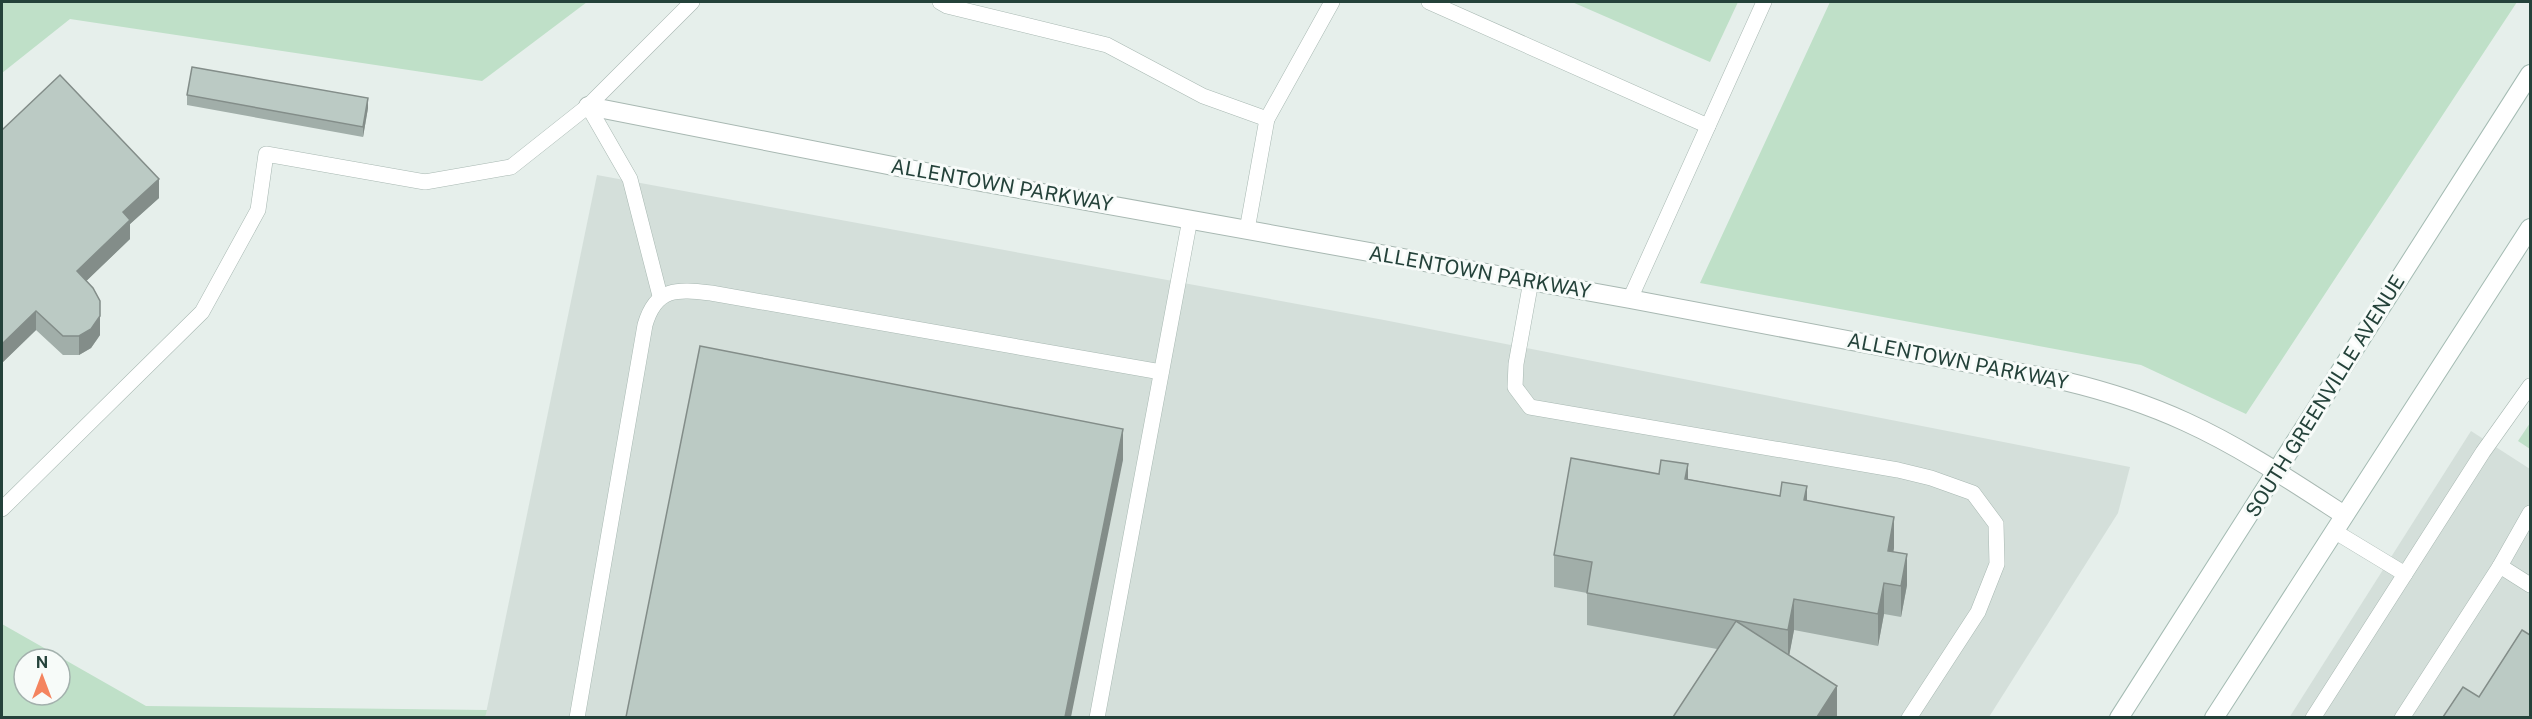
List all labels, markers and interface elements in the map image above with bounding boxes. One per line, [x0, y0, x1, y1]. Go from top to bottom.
street label: ALLENTOWN PARKWAY [889, 154, 1115, 216]
street label: ALLENTOWN PARKWAY [1367, 241, 1593, 303]
street label: SOUTH GREENVILLE AVENUE [2240, 271, 2410, 521]
street label: ALLENTOWN PARKWAY [1845, 328, 2071, 394]
north arrow [12, 647, 72, 707]
text: N [36, 653, 48, 672]

